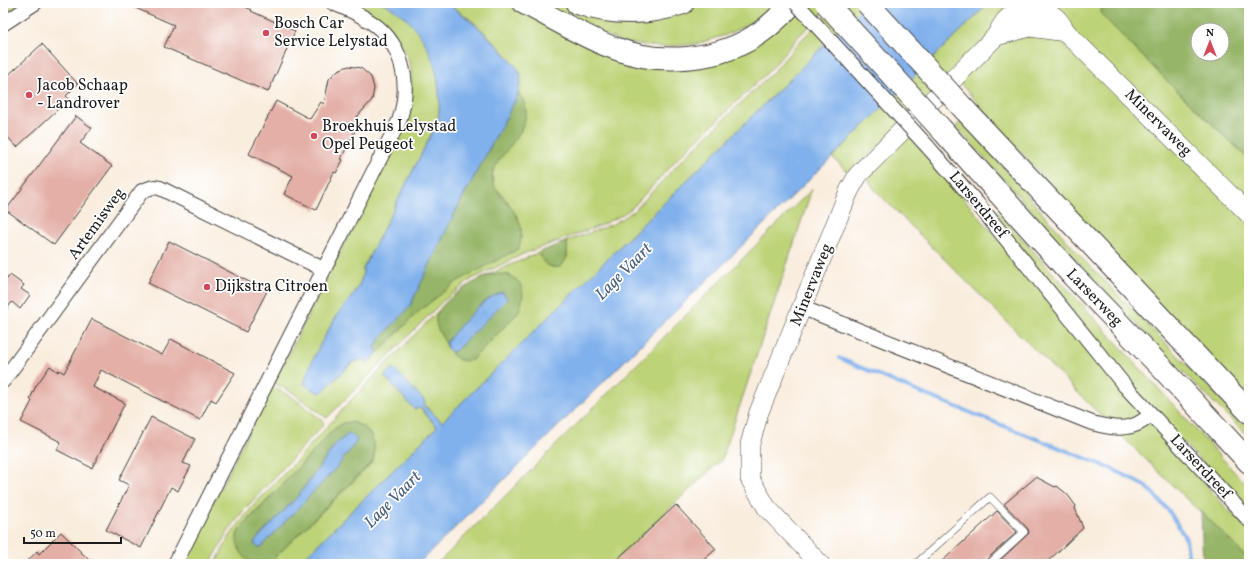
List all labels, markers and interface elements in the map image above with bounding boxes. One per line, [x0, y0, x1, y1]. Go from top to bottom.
place label: Bosch Car Service Lelystad [274, 13, 388, 53]
north arrow [1190, 22, 1230, 62]
text: N [1206, 26, 1214, 41]
marker: Bosch Car Service Lelystad [261, 28, 271, 38]
place label: Jacob Schaap - Landrover [37, 75, 128, 115]
street label: Minervaweg [1119, 84, 1197, 162]
marker: Jacob Schaap - Landrover [24, 90, 34, 100]
place label: Broekhuis Lelystad Opel Peugeot [322, 116, 456, 156]
marker: Broekhuis Lelystad Opel Peugeot [309, 131, 319, 141]
street label: Larserdreef [943, 167, 1013, 244]
street label: Artemisweg [63, 183, 131, 265]
water label: Lage Vaart [590, 238, 658, 306]
street label: Minervaweg [785, 240, 839, 330]
street label: Larserweg [1061, 264, 1127, 332]
place label: Dijkstra Citroen [215, 276, 328, 298]
marker: Dijkstra Citroen [202, 282, 212, 292]
street label: Larserdreef [1164, 430, 1237, 505]
water label: Lage Vaart [359, 466, 427, 534]
scale bar [24, 519, 121, 545]
text: 50 m [30, 526, 56, 542]

